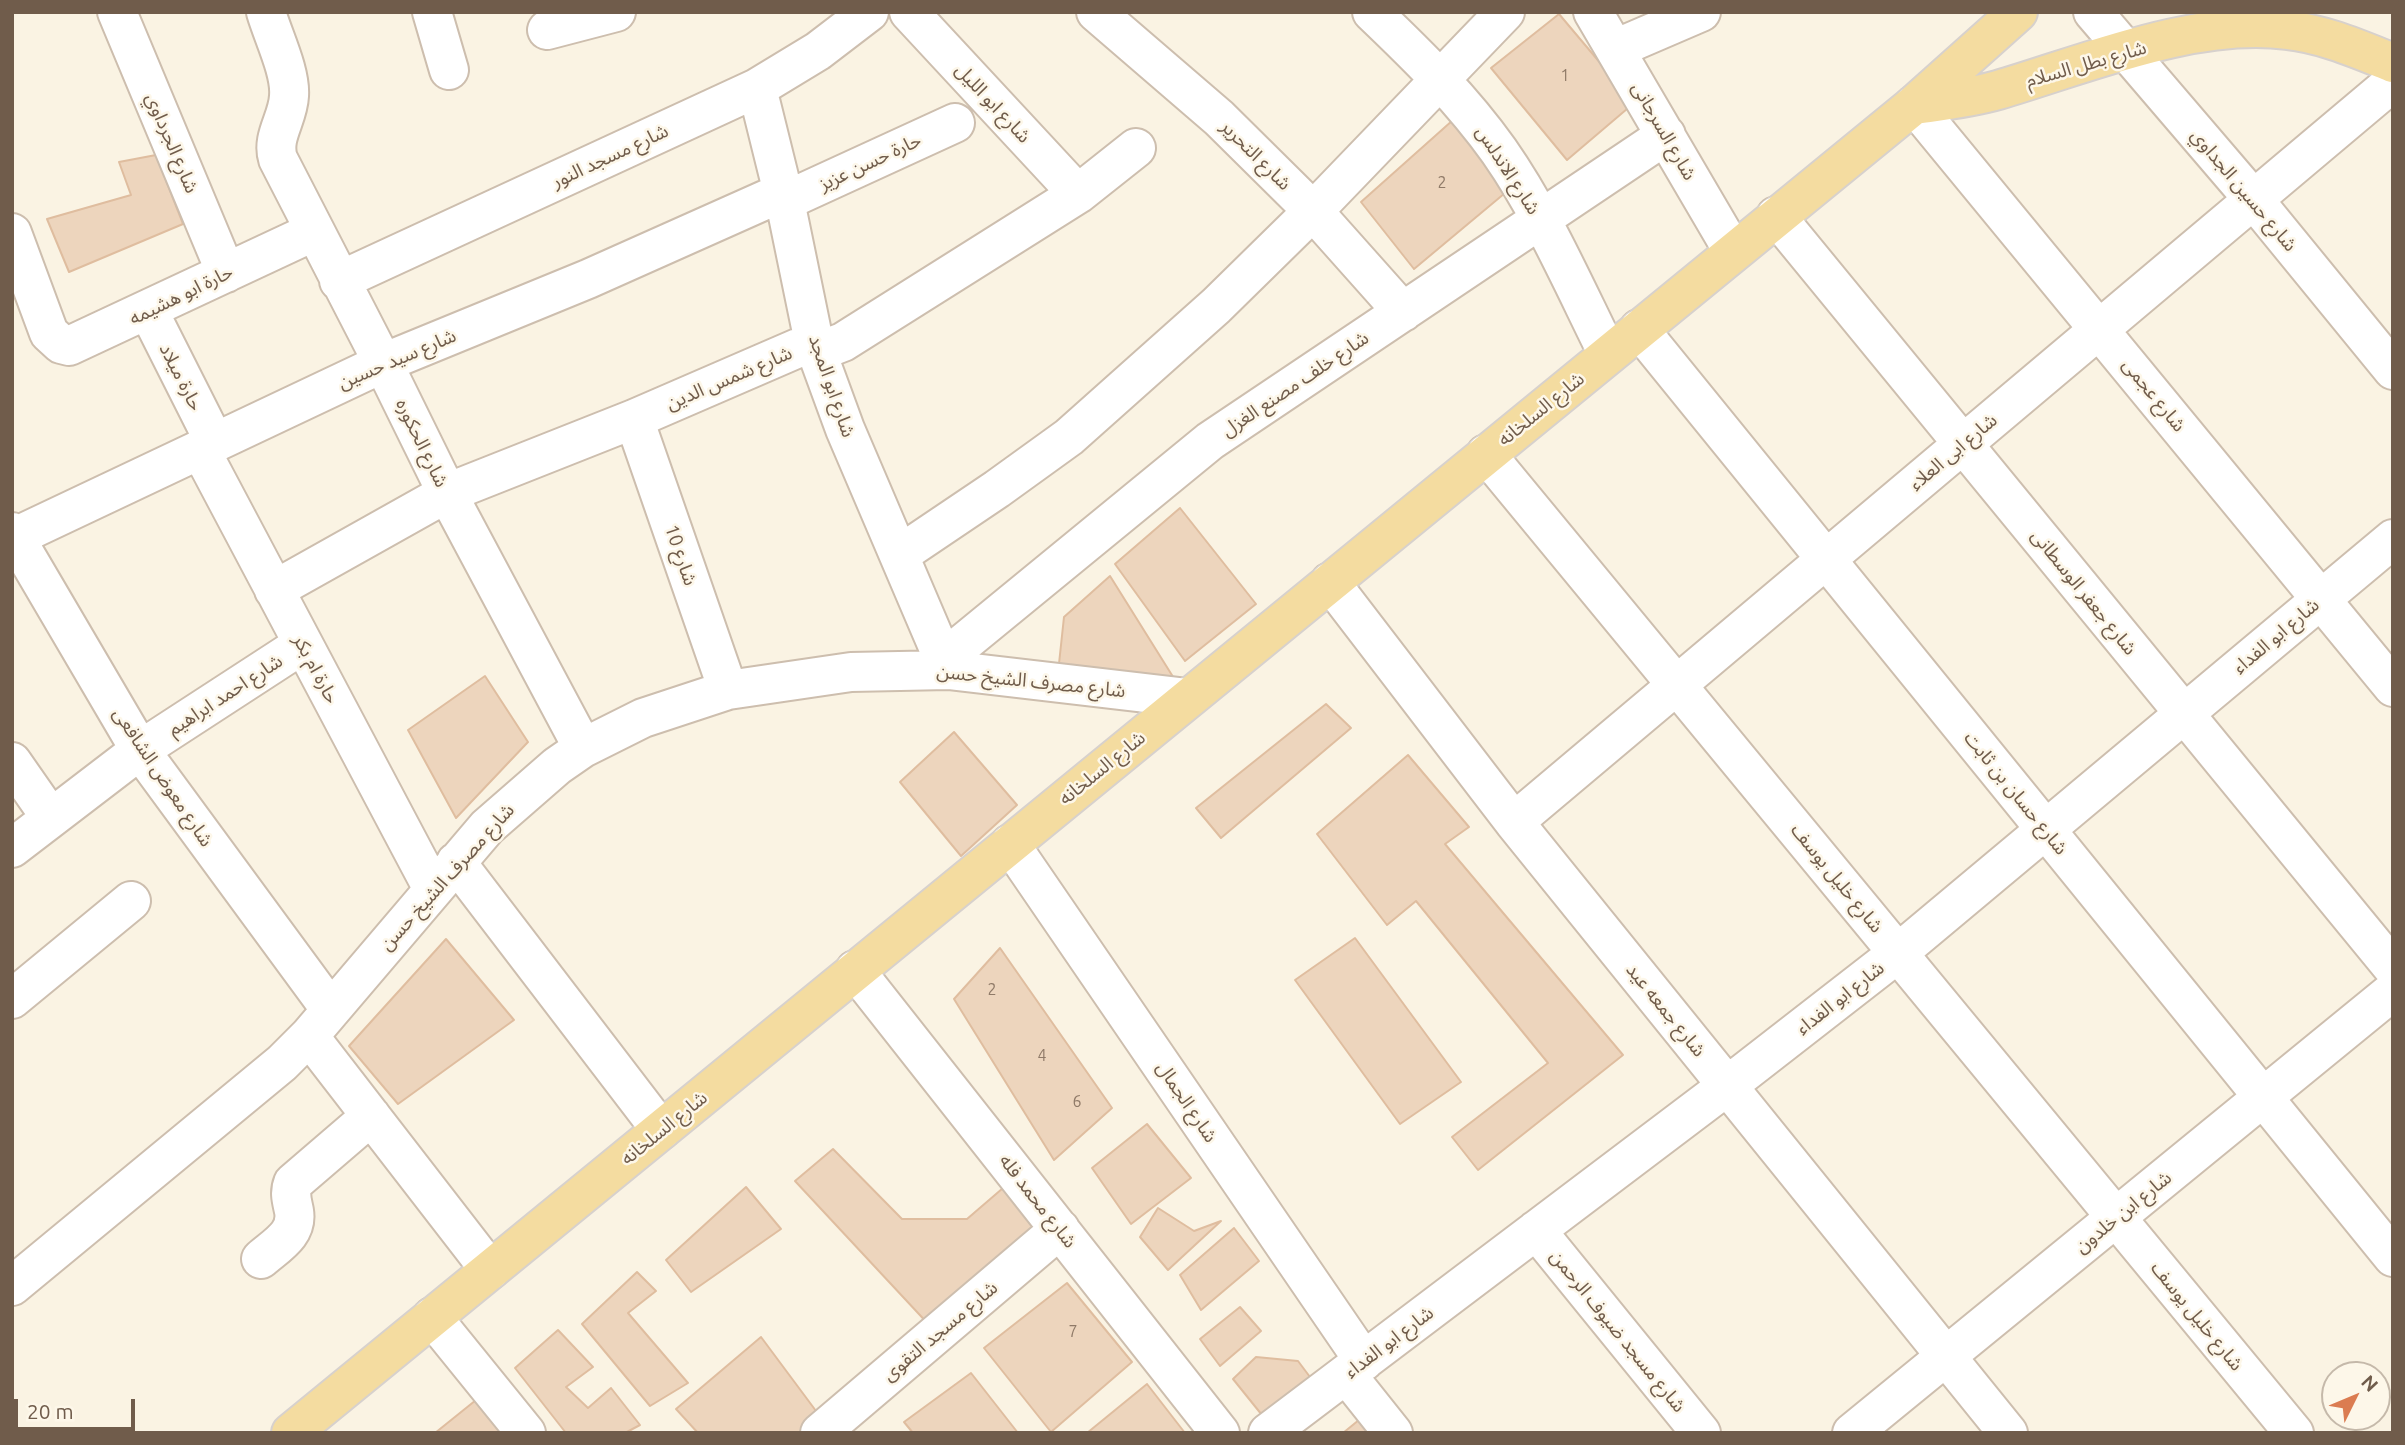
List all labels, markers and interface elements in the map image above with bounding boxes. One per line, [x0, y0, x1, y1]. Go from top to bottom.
street label: شارع بطل السلام [2023, 36, 2149, 92]
street label: شارع ابو الليل [950, 58, 1036, 148]
house number: 1 [1560, 66, 1570, 86]
street label: شارع السرجانى [1627, 78, 1701, 184]
street label: شارع الجرداوي [141, 90, 203, 196]
street label: شارع التحرير [1216, 115, 1296, 195]
street label: شارع مسجد النور [548, 119, 672, 193]
street label: شارع الاندلس [1471, 121, 1545, 219]
street label: شارع حسين الجداوي [2186, 124, 2302, 256]
street label: حارة حسن عزيز [815, 128, 925, 196]
house number: 2 [1437, 173, 1447, 193]
street label: حارة ابو هشيمه [126, 260, 236, 330]
street label: شارع سيد حسين [334, 324, 460, 394]
street label: شارع خلف مصنع الغزل [1217, 326, 1373, 442]
street label: شارع ابو المجد [804, 332, 860, 440]
street label: حارة ميلاد [154, 340, 208, 414]
street label: شارع شمس الدين [662, 341, 796, 415]
street label: شارع عجمى [2117, 354, 2191, 436]
street label: شارع السلخانه [1493, 367, 1589, 451]
street label: شارع الحكوره [391, 395, 453, 491]
street label: شارع ابى العلاء [1904, 409, 2002, 495]
street label: شارع 10 [660, 522, 702, 588]
street label: شارع جعفر الوسطانى [2026, 525, 2142, 659]
street label: شارع ابو الفداء [2228, 593, 2324, 679]
street label: حارة ام بكر [288, 630, 344, 708]
street label: شارع احمد ابراهيم [163, 649, 287, 741]
street label: شارع مصرف الشيخ حسن [935, 660, 1127, 702]
street label: شارع معوض الشافعى [108, 703, 218, 851]
street label: شارع السلخانه [1054, 726, 1150, 810]
street label: شارع حسان بن ثابت [1959, 727, 2073, 859]
street label: شارع مصرف الشيخ حسن [375, 799, 519, 955]
street label: شارع خليل يوسف [1786, 819, 1888, 937]
street label: شارع ابو الفداء [1791, 956, 1889, 1040]
street label: شارع جمعه عيد [1621, 959, 1711, 1061]
house number: 2 [987, 980, 997, 1000]
house number: 4 [1037, 1046, 1047, 1066]
street label: شارع الجمال [1152, 1057, 1222, 1147]
street label: شارع السلخانه [616, 1086, 712, 1170]
house number: 6 [1072, 1092, 1082, 1112]
street label: شارع محمد فله [994, 1150, 1082, 1252]
street label: شارع ابن خلدون [2070, 1166, 2176, 1258]
street label: شارع مسجد ضيوف الرحمن [1545, 1245, 1691, 1417]
street label: شارع خليل يوسف [2146, 1257, 2248, 1375]
street label: شارع مسجد التقوى [878, 1276, 1002, 1386]
street label: شارع ابو الفداء [1340, 1301, 1438, 1383]
house number: 7 [1068, 1322, 1078, 1342]
north arrow [2321, 1361, 2391, 1431]
text: N [2357, 1370, 2383, 1396]
scale bar [18, 1386, 138, 1430]
text: 20 m [27, 1399, 74, 1423]

